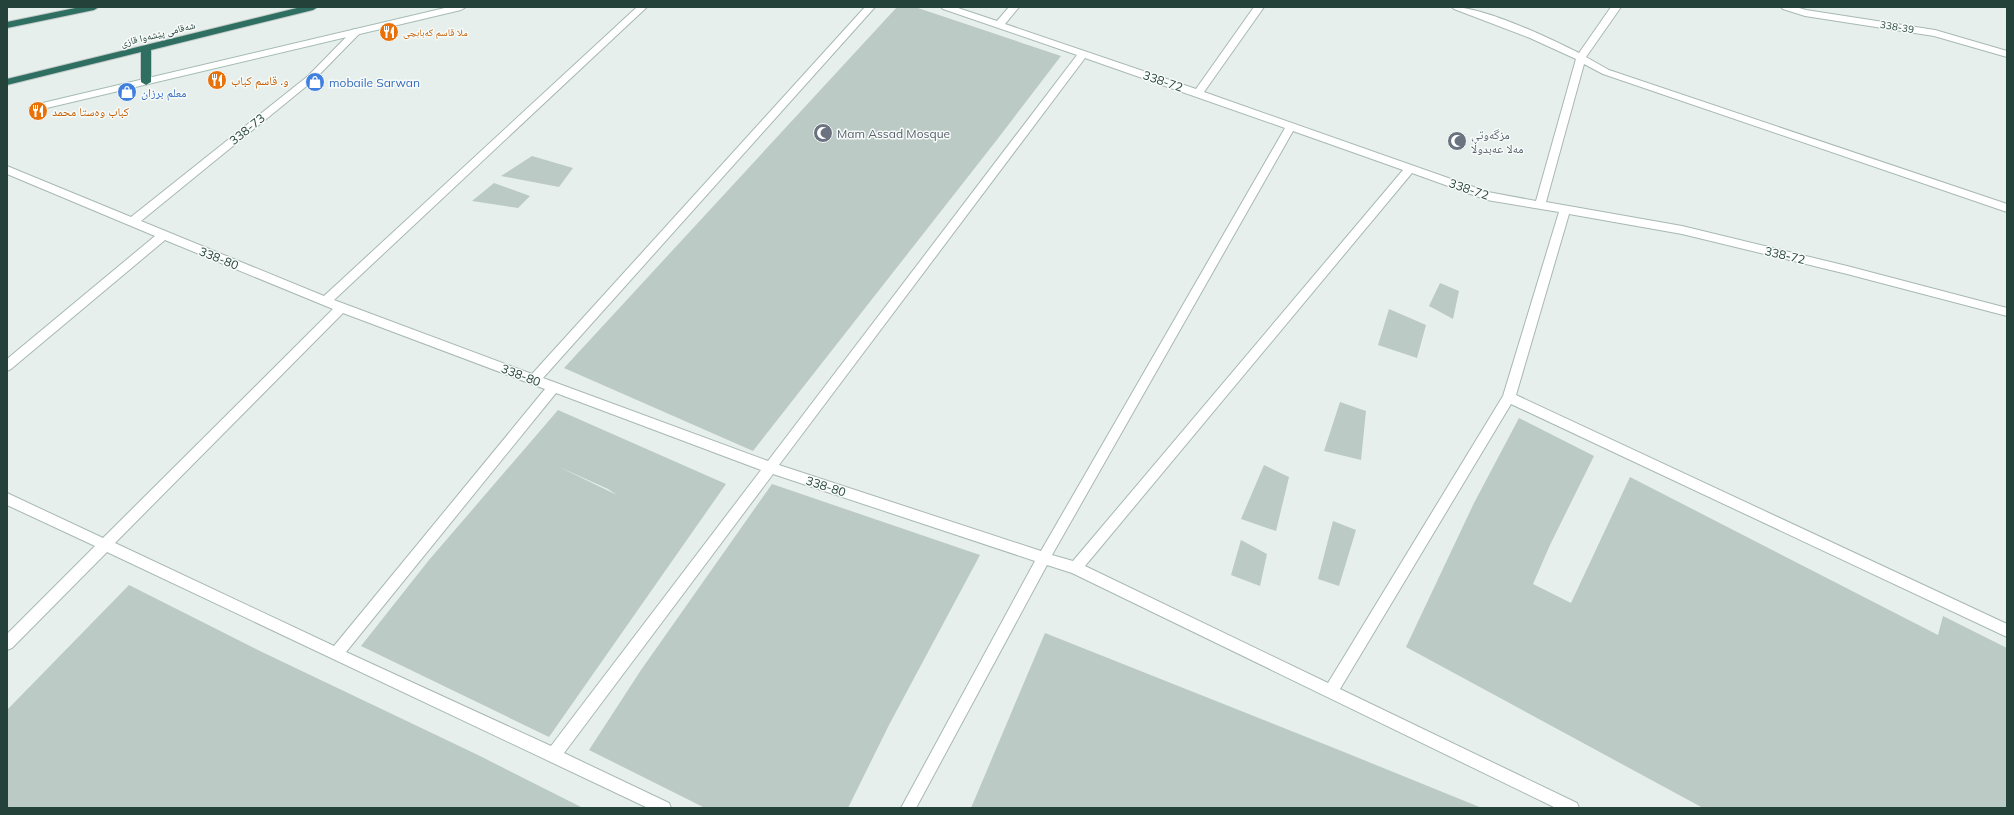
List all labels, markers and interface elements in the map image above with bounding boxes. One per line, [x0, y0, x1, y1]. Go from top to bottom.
street label: شەقامی پێشەوا قازی [119, 18, 197, 50]
street label: 338-39 [1879, 18, 1915, 36]
restaurant icon: ملا قاسم کەبابچی [378, 21, 400, 43]
place label: ملا قاسم کەبابچی [403, 26, 468, 40]
street label: 338-72 [1141, 67, 1185, 95]
restaurant icon: و. قاسم كباب [206, 69, 228, 91]
shop icon: mobaile Sarwan [304, 71, 326, 93]
place label: و. قاسم كباب [231, 73, 289, 89]
place label: mobaile Sarwan [329, 75, 420, 90]
shop icon: معلم برزان [116, 81, 138, 103]
place label: معلم برزان [141, 85, 187, 101]
restaurant icon: کباب وەستا محمد [27, 100, 49, 122]
place label: کباب وەستا محمد [52, 104, 129, 119]
street label: 338-73 [226, 110, 268, 148]
mosque icon: Mam Assad Mosque [812, 122, 834, 144]
place label: Mam Assad Mosque [837, 126, 950, 141]
place label: مزگەوتی مەلا عەبدوڵا [1471, 127, 1524, 156]
mosque icon: مزگەوتی مەلا عەبدوڵا [1446, 130, 1468, 152]
street label: 338-72 [1447, 175, 1491, 203]
street label: 338-80 [197, 243, 241, 273]
street label: 338-72 [1763, 243, 1807, 267]
street label: 338-80 [499, 361, 543, 389]
street label: 338-80 [804, 473, 848, 499]

